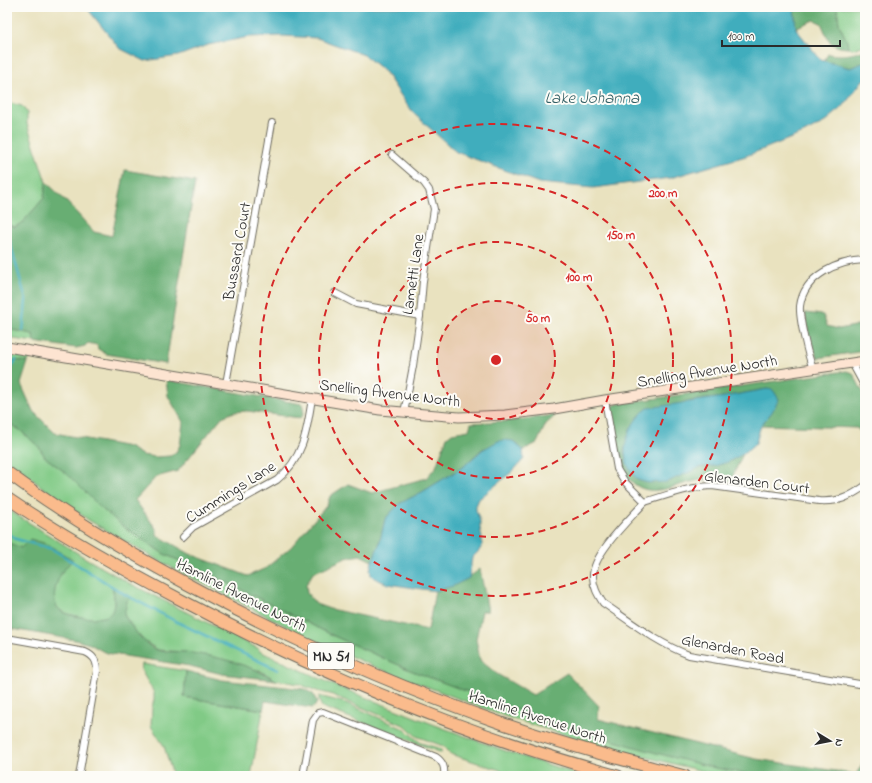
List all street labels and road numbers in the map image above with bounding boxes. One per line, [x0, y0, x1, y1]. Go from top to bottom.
street label: Bussard Court [217, 200, 259, 303]
street label: Lametti Lane [396, 231, 432, 316]
street label: Snelling Avenue North [636, 349, 779, 395]
street label: Snelling Avenue North [318, 373, 461, 415]
street label: Cummings Lane [181, 455, 282, 530]
street label: Glenarden Court [703, 465, 811, 501]
street label: Hamline Avenue North [172, 552, 311, 639]
street label: Glenarden Road [679, 628, 786, 672]
road number: MN 51 [308, 643, 354, 669]
street label: Hamline Avenue North [465, 684, 610, 752]

